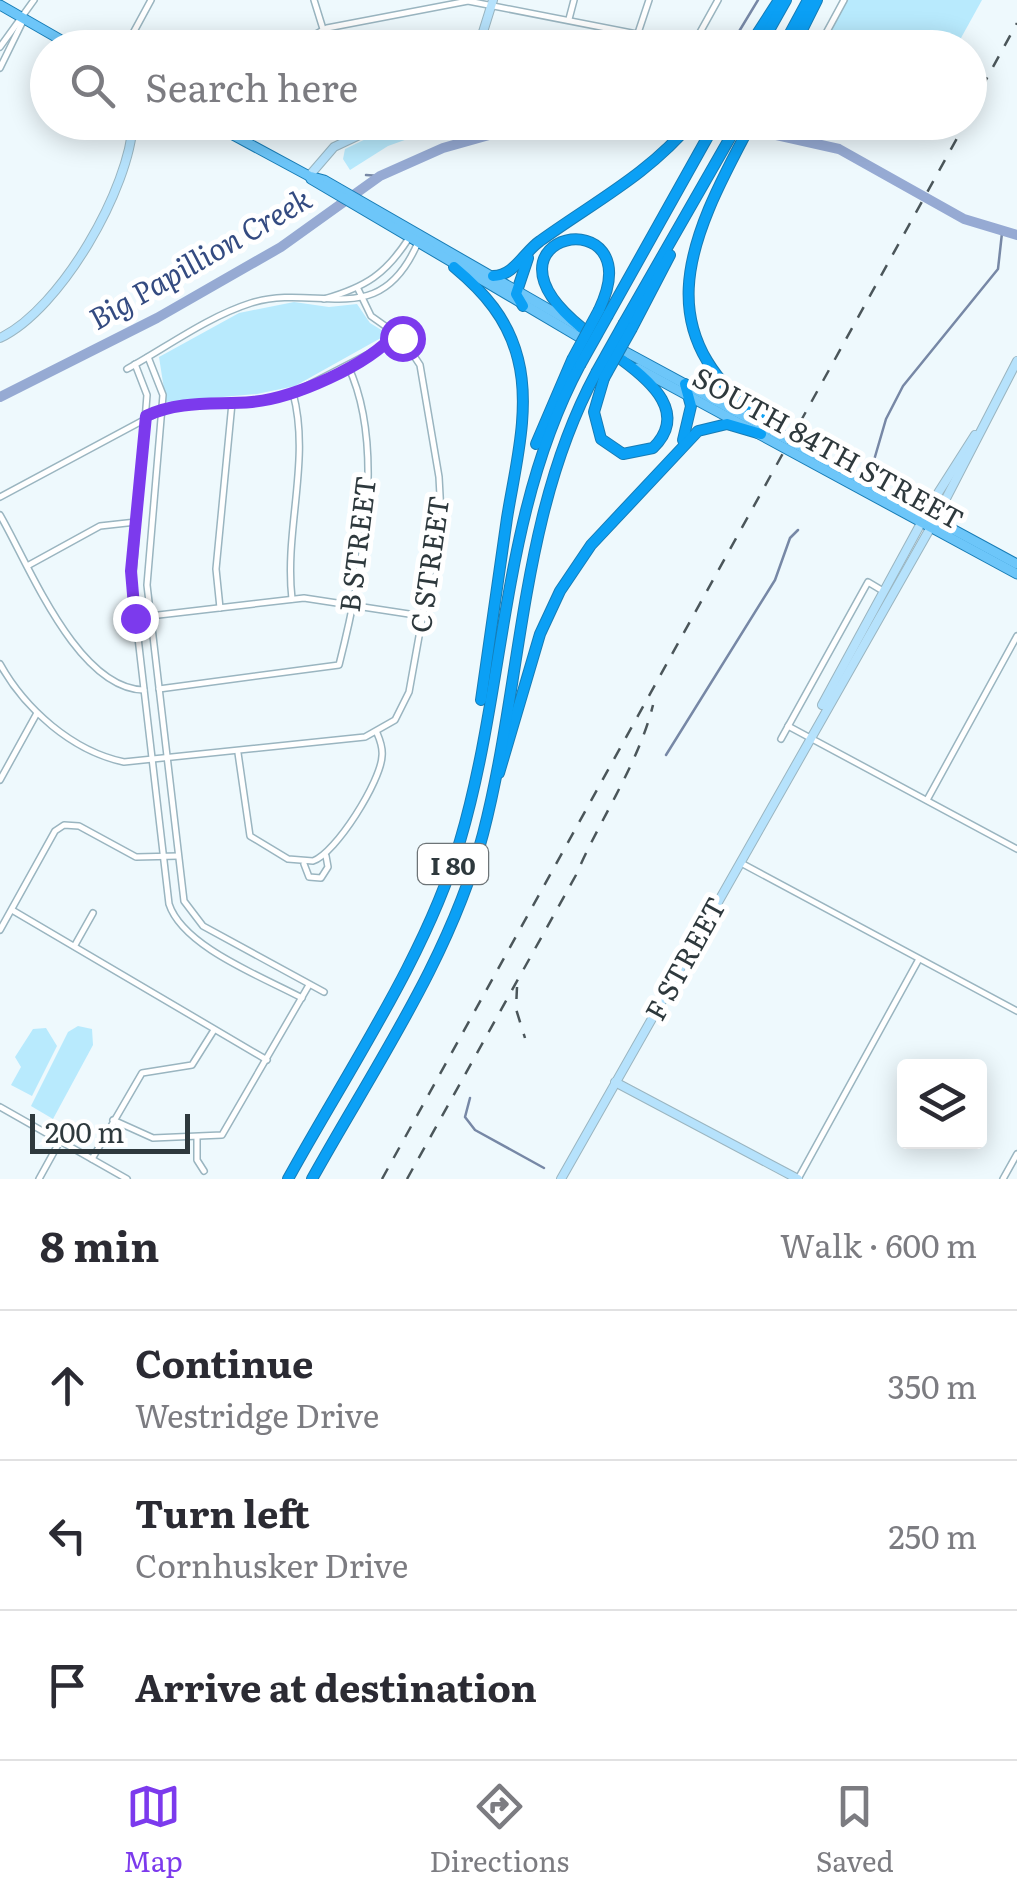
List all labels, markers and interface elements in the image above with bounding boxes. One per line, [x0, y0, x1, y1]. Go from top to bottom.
search box [30, 30, 987, 140]
text: Search here [145, 57, 358, 114]
icon: search [65, 58, 120, 113]
water label: Big Papillion Creek [79, 175, 319, 339]
route start [380, 316, 426, 362]
street label: SOUTH 84TH STREET [686, 355, 972, 539]
street label: B STREET [327, 474, 385, 614]
street label: C STREET [398, 493, 458, 635]
route end [113, 596, 159, 642]
road number: I 80 [418, 844, 488, 884]
street label: F STREET [633, 889, 735, 1027]
map controls [897, 1059, 987, 1149]
button: layers [897, 1059, 987, 1149]
scale bar [30, 1109, 190, 1154]
text: 200 m [45, 1110, 124, 1152]
text: 8 min [40, 1213, 160, 1275]
text: Walk · 600 m [780, 1220, 977, 1268]
text: Continue [135, 1333, 313, 1390]
icon: ahead [40, 1358, 95, 1413]
text: 350 m [888, 1361, 977, 1409]
text: Westridge Drive [135, 1390, 379, 1438]
text: Turn left [135, 1483, 310, 1540]
icon: left [40, 1508, 95, 1563]
text: 250 m [889, 1511, 977, 1559]
text: Cornhusker Drive [135, 1540, 408, 1588]
text: Arrive at destination [135, 1657, 537, 1714]
icon: arrive [40, 1658, 95, 1713]
tab: Map [123, 1779, 183, 1881]
tab: Directions [429, 1779, 569, 1881]
tab: Saved [816, 1779, 894, 1881]

